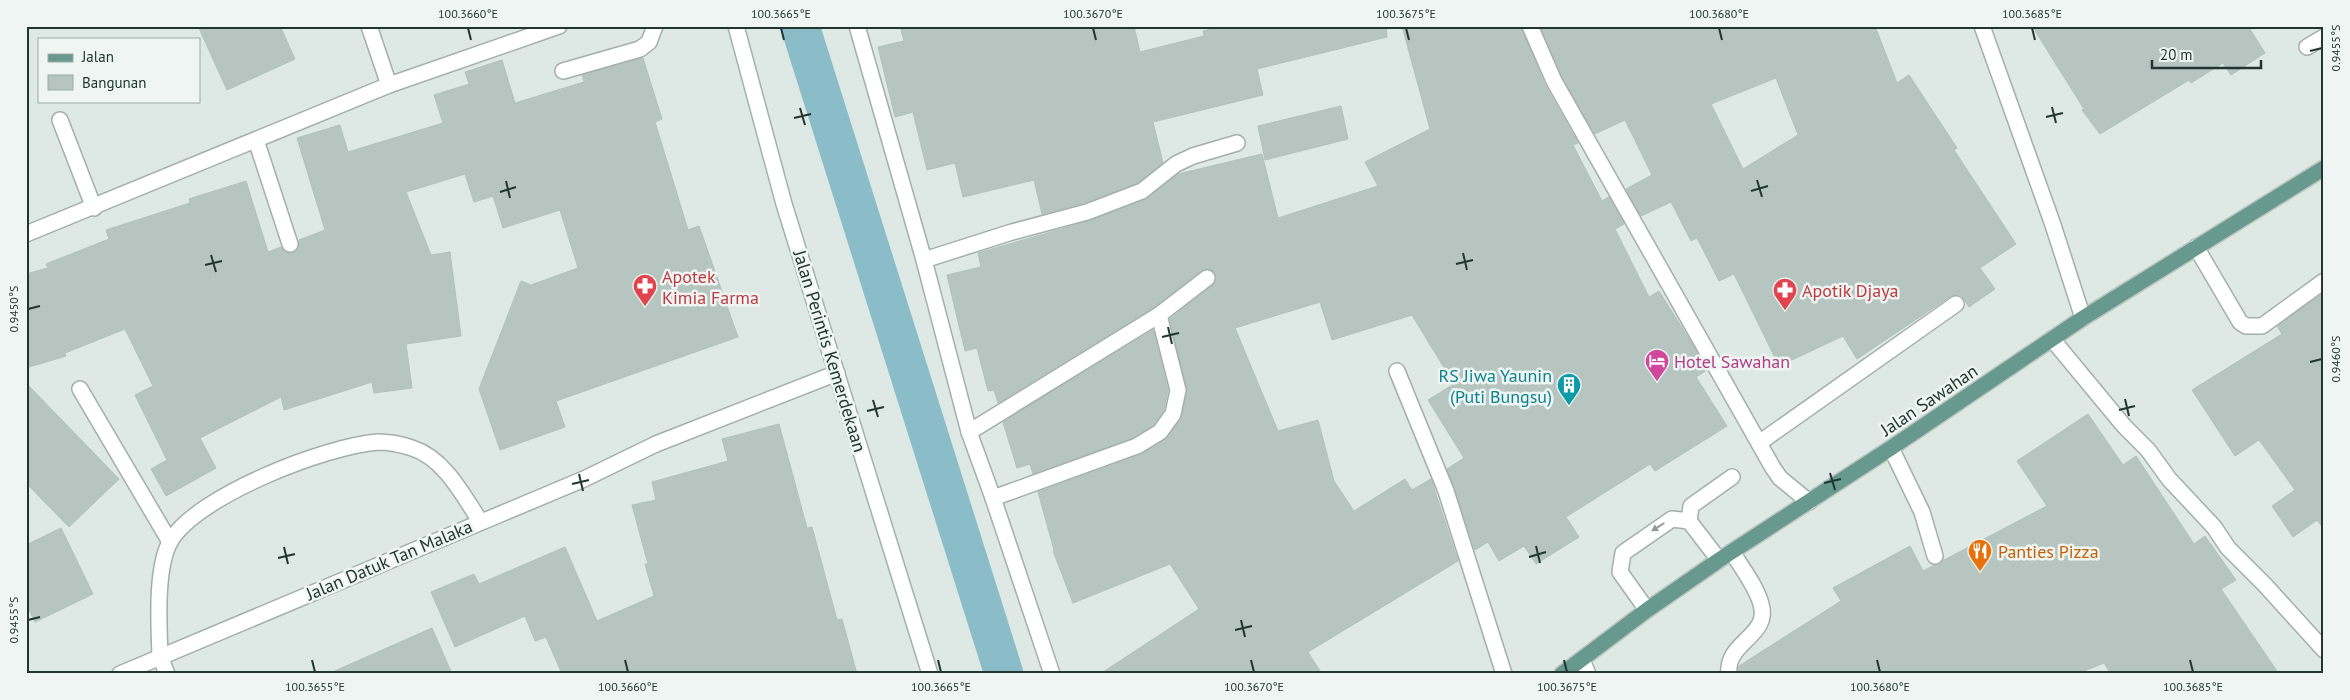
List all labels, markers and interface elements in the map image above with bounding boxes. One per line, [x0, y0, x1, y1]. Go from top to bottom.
text: 100.3660°E [438, 6, 498, 21]
text: 100.3665°E [751, 6, 811, 21]
text: 100.3670°E [1063, 6, 1123, 21]
text: 100.3675°E [1376, 6, 1436, 21]
text: 100.3680°E [1689, 6, 1749, 21]
text: 100.3685°E [2002, 6, 2062, 21]
text: 0.9455°S [2328, 25, 2343, 71]
legend [38, 38, 200, 102]
scale bar [2152, 38, 2261, 70]
text: 20 m [2160, 45, 2193, 64]
text: Jalan [81, 47, 114, 66]
text: Bangunan [82, 73, 146, 92]
street label: Jalan Perintis Kemerdekaan [788, 246, 872, 455]
place label: Apotek Kimia Farma [662, 265, 759, 309]
pharmacy icon: Apotek Kimia Farma [632, 273, 658, 307]
pharmacy icon: Apotik Djaya [1772, 277, 1798, 311]
place label: Apotik Djaya [1802, 279, 1899, 302]
text: 0.9450°S [6, 286, 21, 332]
text: 0.9460°S [2328, 336, 2343, 382]
hotel icon: Hotel Sawahan [1644, 348, 1670, 382]
place label: Hotel Sawahan [1674, 350, 1790, 373]
street label: Jalan Sawahan [1875, 359, 1982, 441]
place label: RS Jiwa Yaunin (Puti Bungsu) [1439, 364, 1552, 408]
building icon: RS Jiwa Yaunin (Puti Bungsu) [1556, 372, 1582, 406]
street label: Jalan Datuk Tan Malaka [301, 515, 476, 606]
one-way arrow [1651, 523, 1664, 532]
restaurant icon: Panties Pizza [1967, 538, 1993, 572]
place label: Panties Pizza [1998, 540, 2099, 563]
text: 0.9455°S [6, 597, 21, 643]
text: 100.3655°E [285, 679, 345, 694]
text: 100.3660°E [598, 679, 658, 694]
text: 100.3665°E [911, 679, 971, 694]
text: 100.3670°E [1224, 679, 1284, 694]
text: 100.3675°E [1537, 679, 1597, 694]
text: 100.3680°E [1850, 679, 1910, 694]
text: 100.3685°E [2163, 679, 2223, 694]

